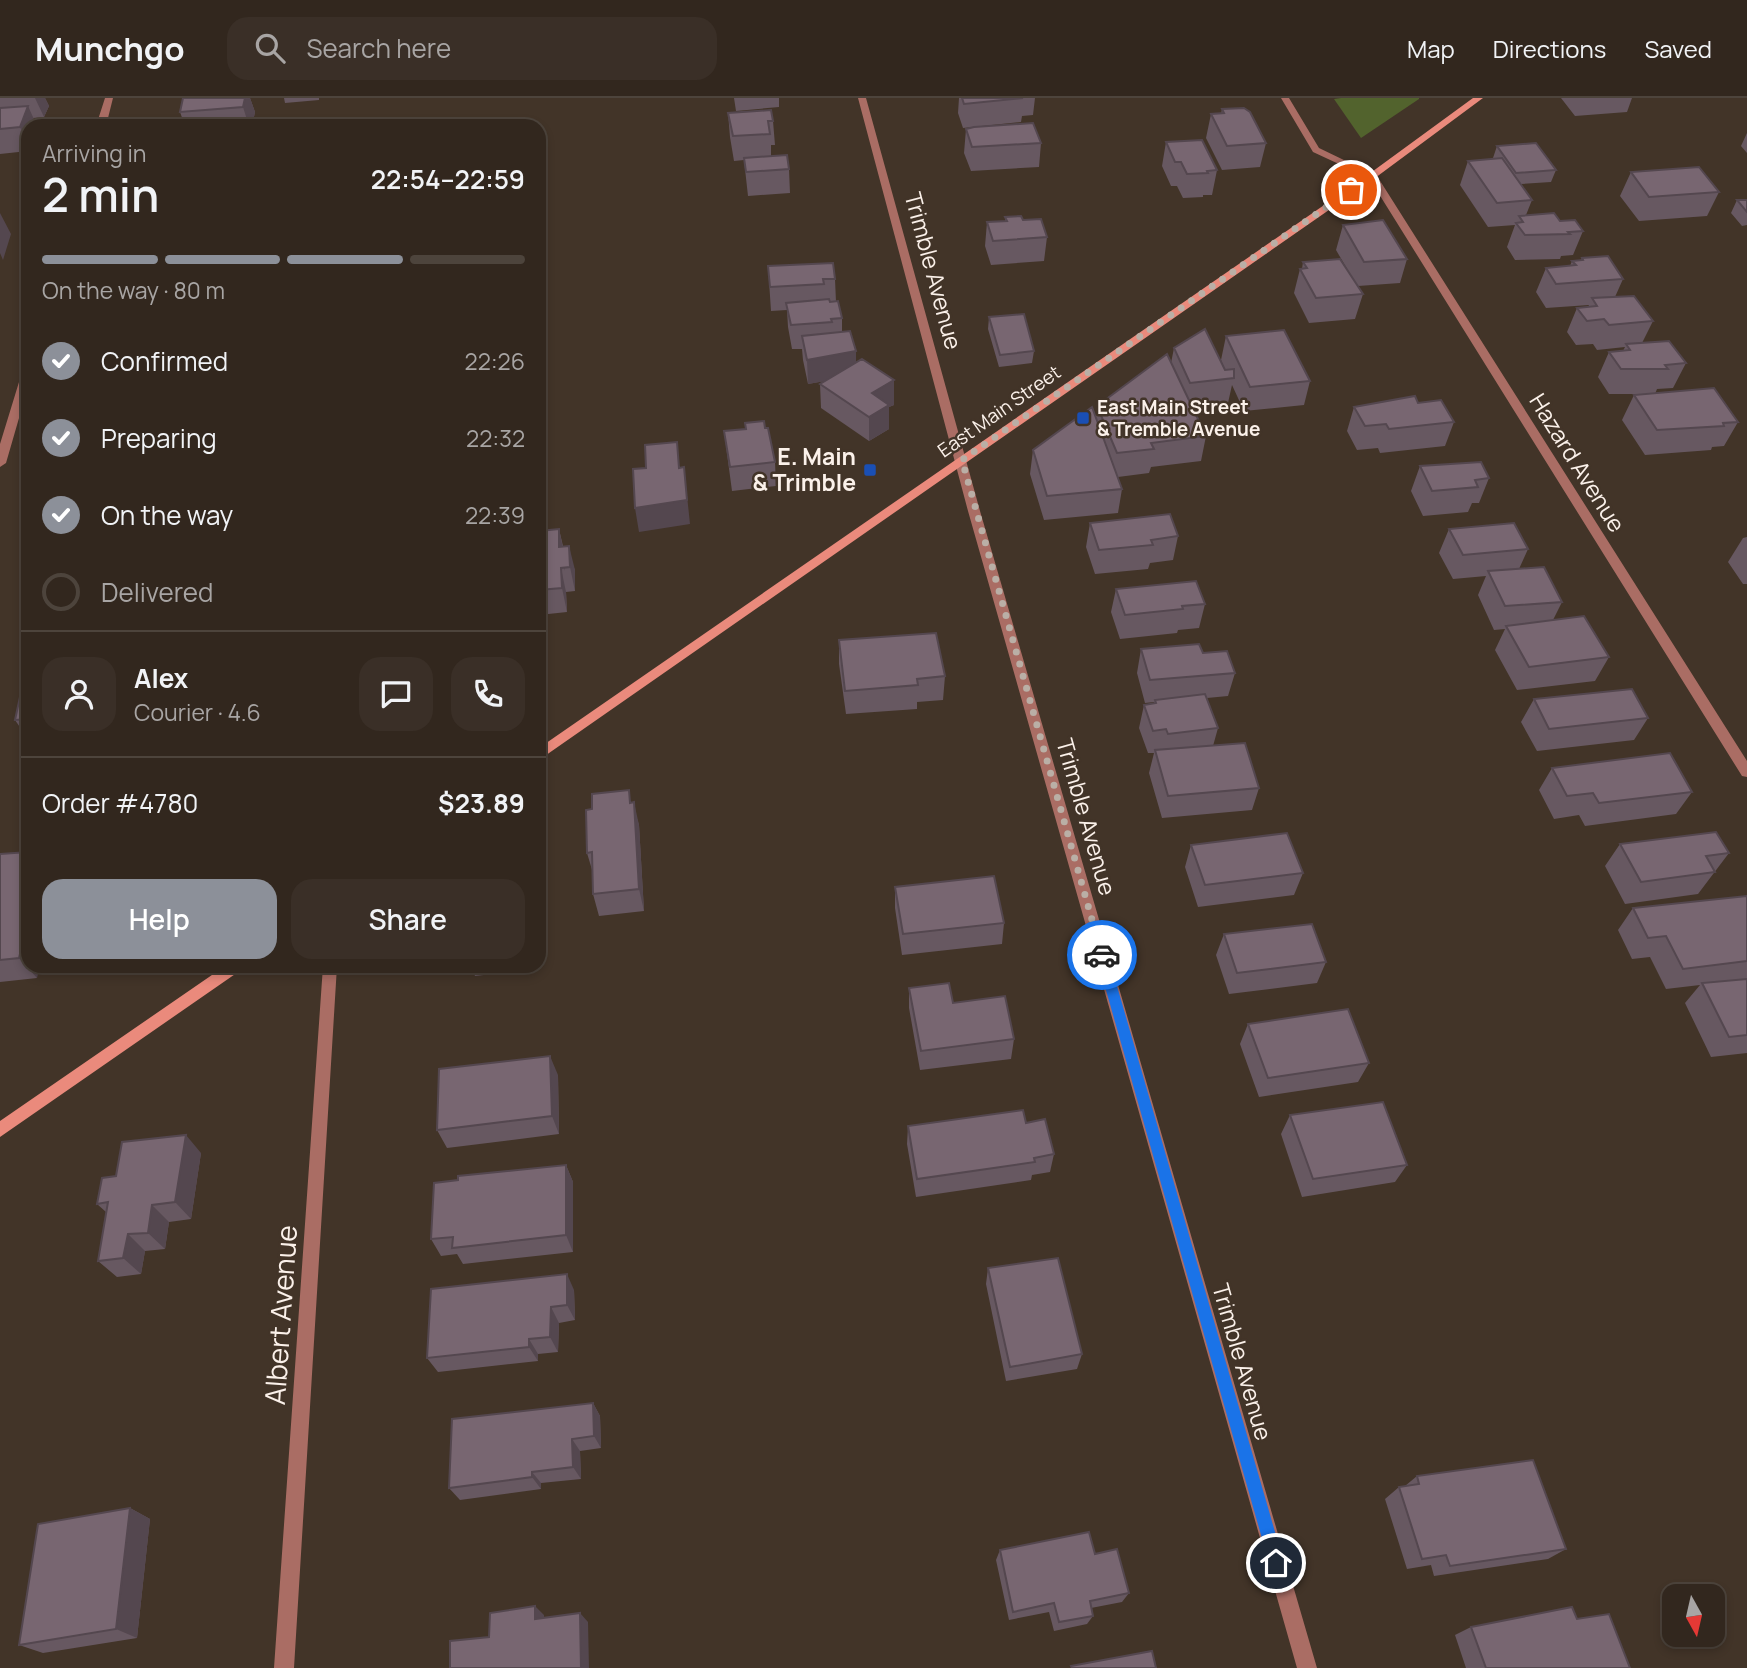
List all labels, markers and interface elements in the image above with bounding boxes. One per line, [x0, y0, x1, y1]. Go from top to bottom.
search box [227, 17, 717, 80]
text: Munchgo [35, 26, 185, 71]
icon: search [251, 29, 289, 67]
text: Search here [307, 30, 451, 66]
text: Map [1407, 32, 1455, 65]
text: Directions [1493, 32, 1606, 65]
text: Saved [1644, 32, 1712, 65]
text: Arriving in [42, 137, 147, 169]
pin [1321, 160, 1381, 220]
text: 22:54–22:59 [371, 161, 525, 197]
text: 2 min [42, 163, 159, 226]
icon: bag [1332, 171, 1370, 209]
street label: Trimble Avenue [898, 189, 970, 353]
text: On the way · 80 m [42, 274, 225, 306]
icon: check [42, 342, 80, 380]
text: Confirmed [101, 343, 228, 379]
text: 22:26 [465, 345, 525, 377]
street label: East Main Street [932, 359, 1066, 463]
street label: Hazard Avenue [1522, 387, 1633, 538]
place label: East Main Street & Tremble Avenue [1097, 394, 1260, 442]
marker: East Main Street & Tremble Avenue [1075, 410, 1091, 426]
icon: check [42, 419, 80, 457]
text: Preparing [101, 420, 217, 456]
text: 22:32 [466, 422, 525, 454]
place label: E. Main & Trimble [752, 440, 856, 498]
marker: E. Main & Trimble [862, 462, 878, 478]
icon: check [42, 496, 80, 534]
text: On the way [101, 497, 233, 533]
text: 22:39 [465, 499, 525, 531]
text: Delivered [101, 574, 213, 610]
button: person [42, 657, 116, 731]
button: chat [359, 657, 433, 731]
button: phone [451, 657, 525, 731]
text: Alex [134, 660, 188, 696]
text: Courier · 4.6 [134, 696, 261, 728]
street label: Trimble Avenue [1049, 735, 1125, 899]
text: Order #4780 [42, 785, 198, 821]
text: $23.89 [438, 785, 525, 821]
button: Help [42, 879, 277, 959]
button: Share [291, 879, 525, 959]
courier [1067, 920, 1137, 990]
icon: car [1083, 936, 1121, 974]
street label: Albert Avenue [255, 1224, 305, 1406]
street label: Trimble Avenue [1205, 1280, 1281, 1444]
pin [1246, 1533, 1306, 1593]
icon: home [1257, 1544, 1295, 1582]
north arrow [1662, 1584, 1726, 1647]
map controls [1662, 1584, 1725, 1647]

